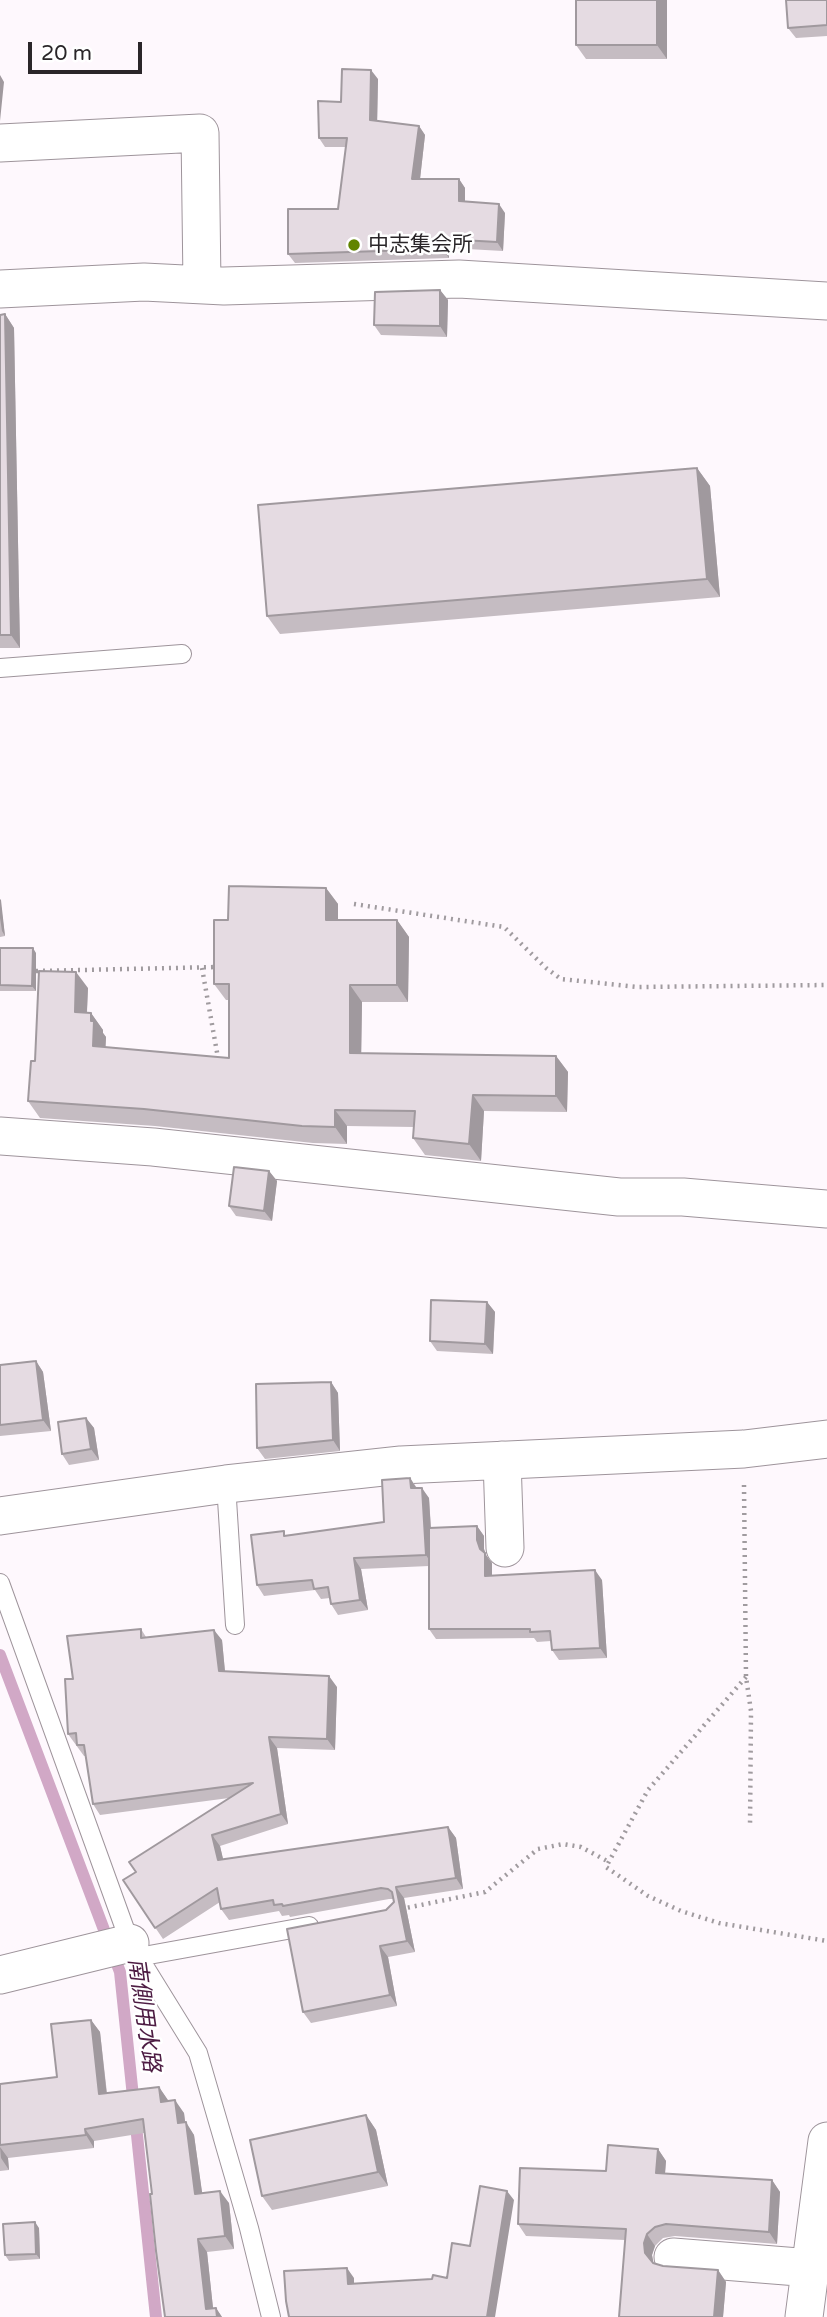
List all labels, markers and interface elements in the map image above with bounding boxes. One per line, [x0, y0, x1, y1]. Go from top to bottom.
scale bar [32, 28, 145, 72]
text: 20 m [41, 41, 92, 66]
place label: 中志集会所 [368, 232, 473, 258]
marker: 中志集会所 [346, 237, 362, 253]
water label: 南側用水路 [121, 1956, 165, 2074]

